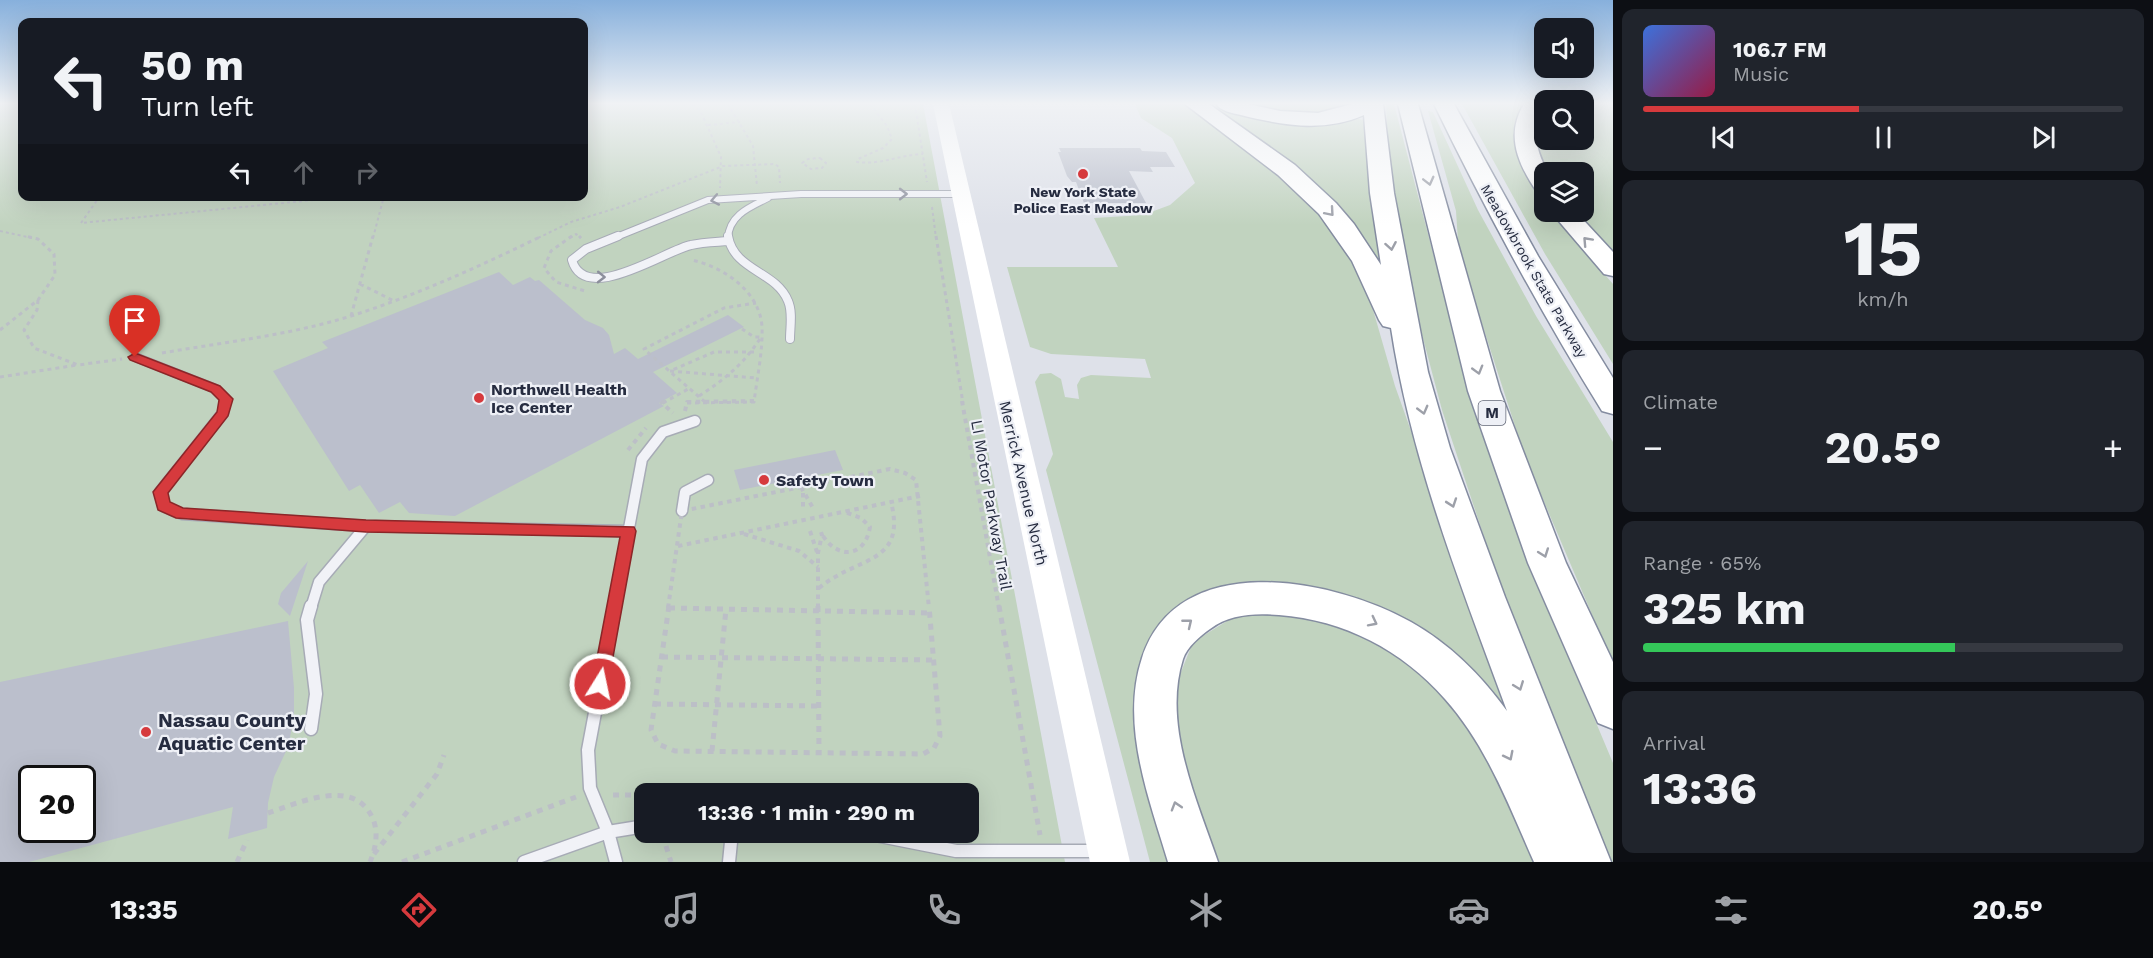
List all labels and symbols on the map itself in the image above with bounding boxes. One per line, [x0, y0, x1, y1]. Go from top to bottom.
marker: New York State Police East Meadow [1076, 167, 1090, 181]
one-way arrow [1421, 176, 1434, 186]
street label: Meadowbrook State Parkway [1478, 181, 1591, 361]
place label: New York State Police East Meadow [1013, 184, 1153, 216]
one-way arrow [899, 188, 908, 200]
one-way arrow [710, 193, 720, 206]
one-way arrow [1323, 205, 1334, 216]
one-way arrow [1583, 237, 1594, 247]
one-way arrow [1385, 241, 1397, 250]
one-way arrow [597, 271, 606, 283]
pin [109, 295, 160, 357]
one-way arrow [1471, 364, 1483, 375]
place label: Northwell Health Ice Center [491, 380, 627, 417]
marker: Northwell Health Ice Center [472, 391, 486, 405]
street label: Merrick Avenue North [995, 399, 1052, 567]
road number: M [1478, 401, 1506, 425]
one-way arrow [1415, 405, 1428, 415]
street label: LI Motor Parkway Trail [967, 418, 1016, 592]
place label: Safety Town [776, 471, 874, 490]
marker: Safety Town [757, 473, 771, 487]
one-way arrow [1444, 497, 1457, 508]
one-way arrow [1537, 547, 1549, 558]
one-way arrow [1366, 614, 1377, 626]
one-way arrow [1181, 619, 1192, 630]
position arrow [568, 652, 632, 716]
one-way arrow [1511, 681, 1524, 691]
place label: Nassau County Aquatic Center [158, 708, 306, 755]
marker: Nassau County Aquatic Center [139, 725, 153, 739]
one-way arrow [1501, 750, 1513, 761]
speed limit sign: 20 [18, 765, 96, 843]
one-way arrow [1171, 801, 1184, 812]

